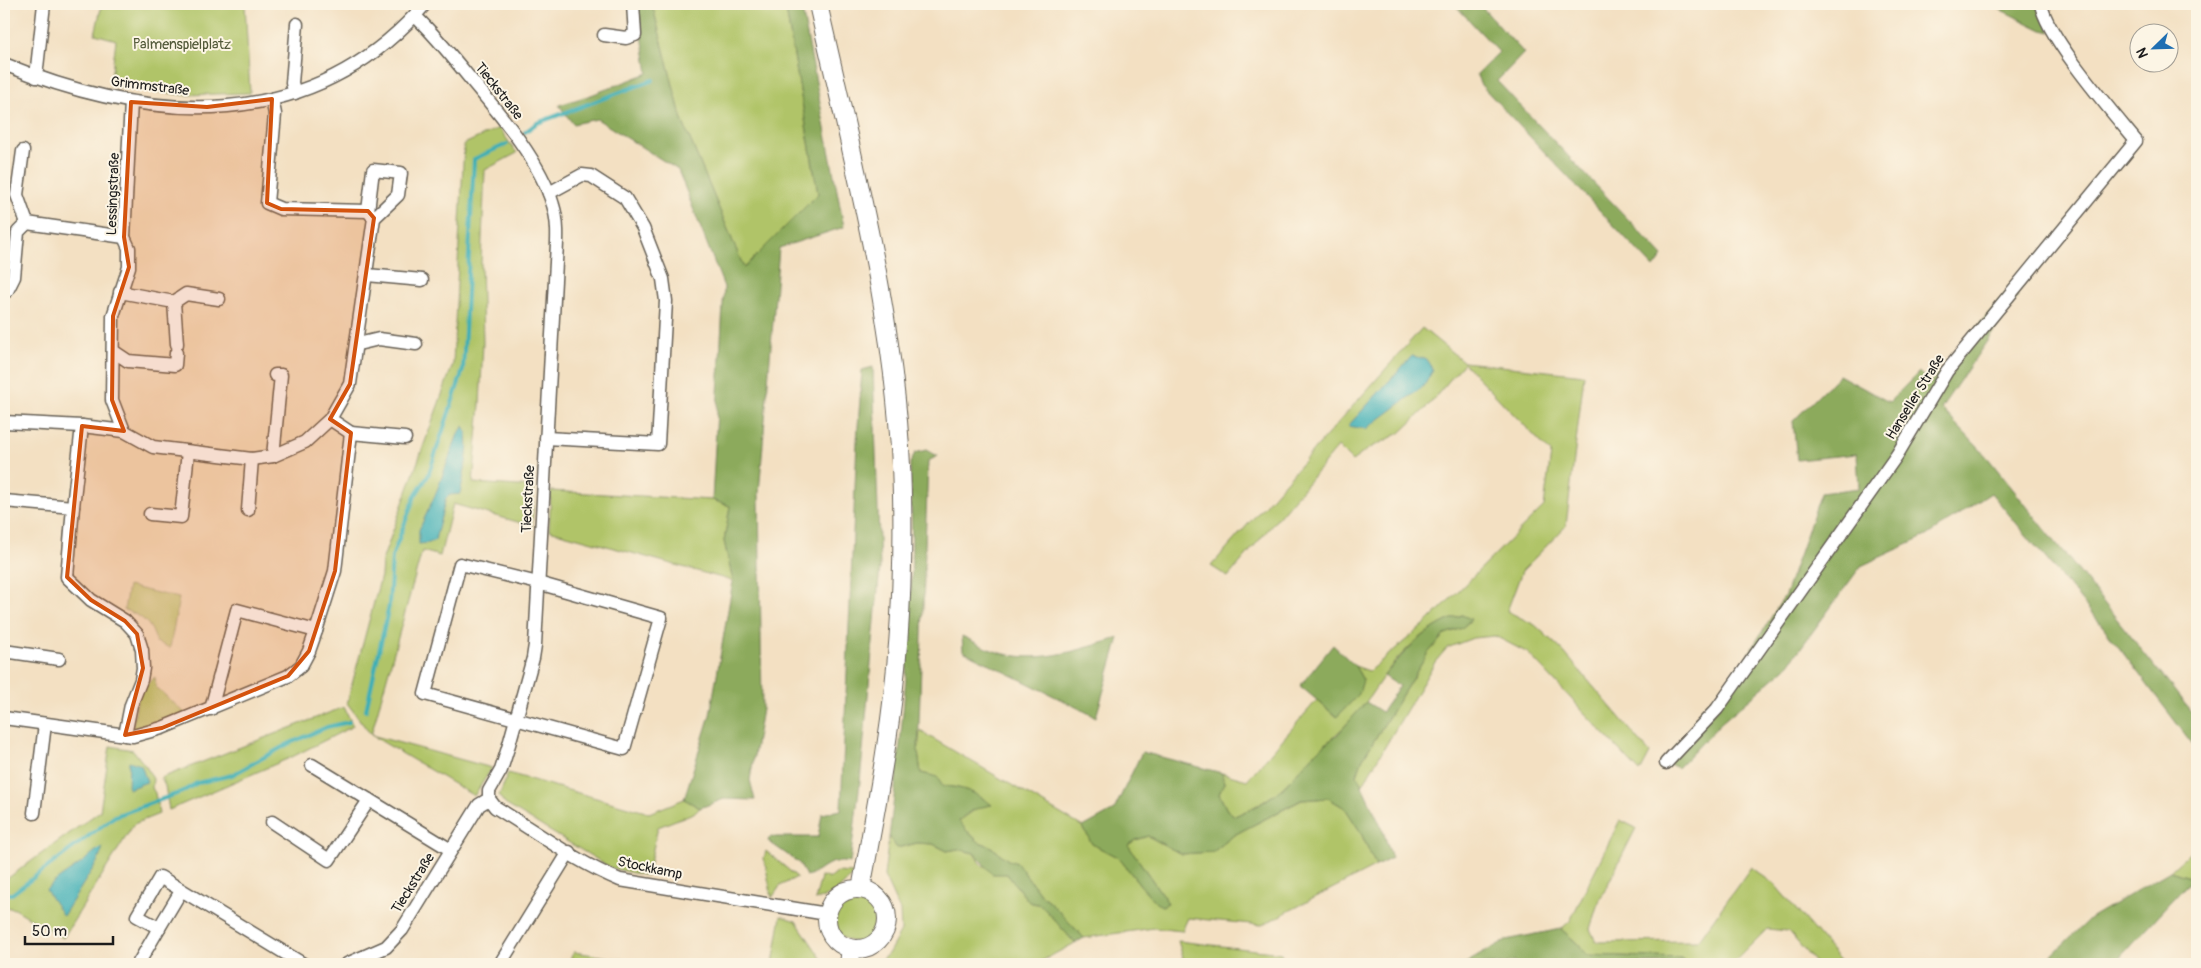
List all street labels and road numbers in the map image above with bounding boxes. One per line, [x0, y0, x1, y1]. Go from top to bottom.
street label: Tieckstraße [471, 59, 527, 123]
street label: Grimmstraße [110, 73, 190, 99]
street label: Lessingstraße [103, 152, 123, 236]
street label: Hanseller Straße [1882, 351, 1948, 443]
street label: Tieckstraße [518, 464, 538, 533]
street label: Tieckstraße [388, 850, 438, 916]
street label: Stockkamp [616, 853, 684, 883]

